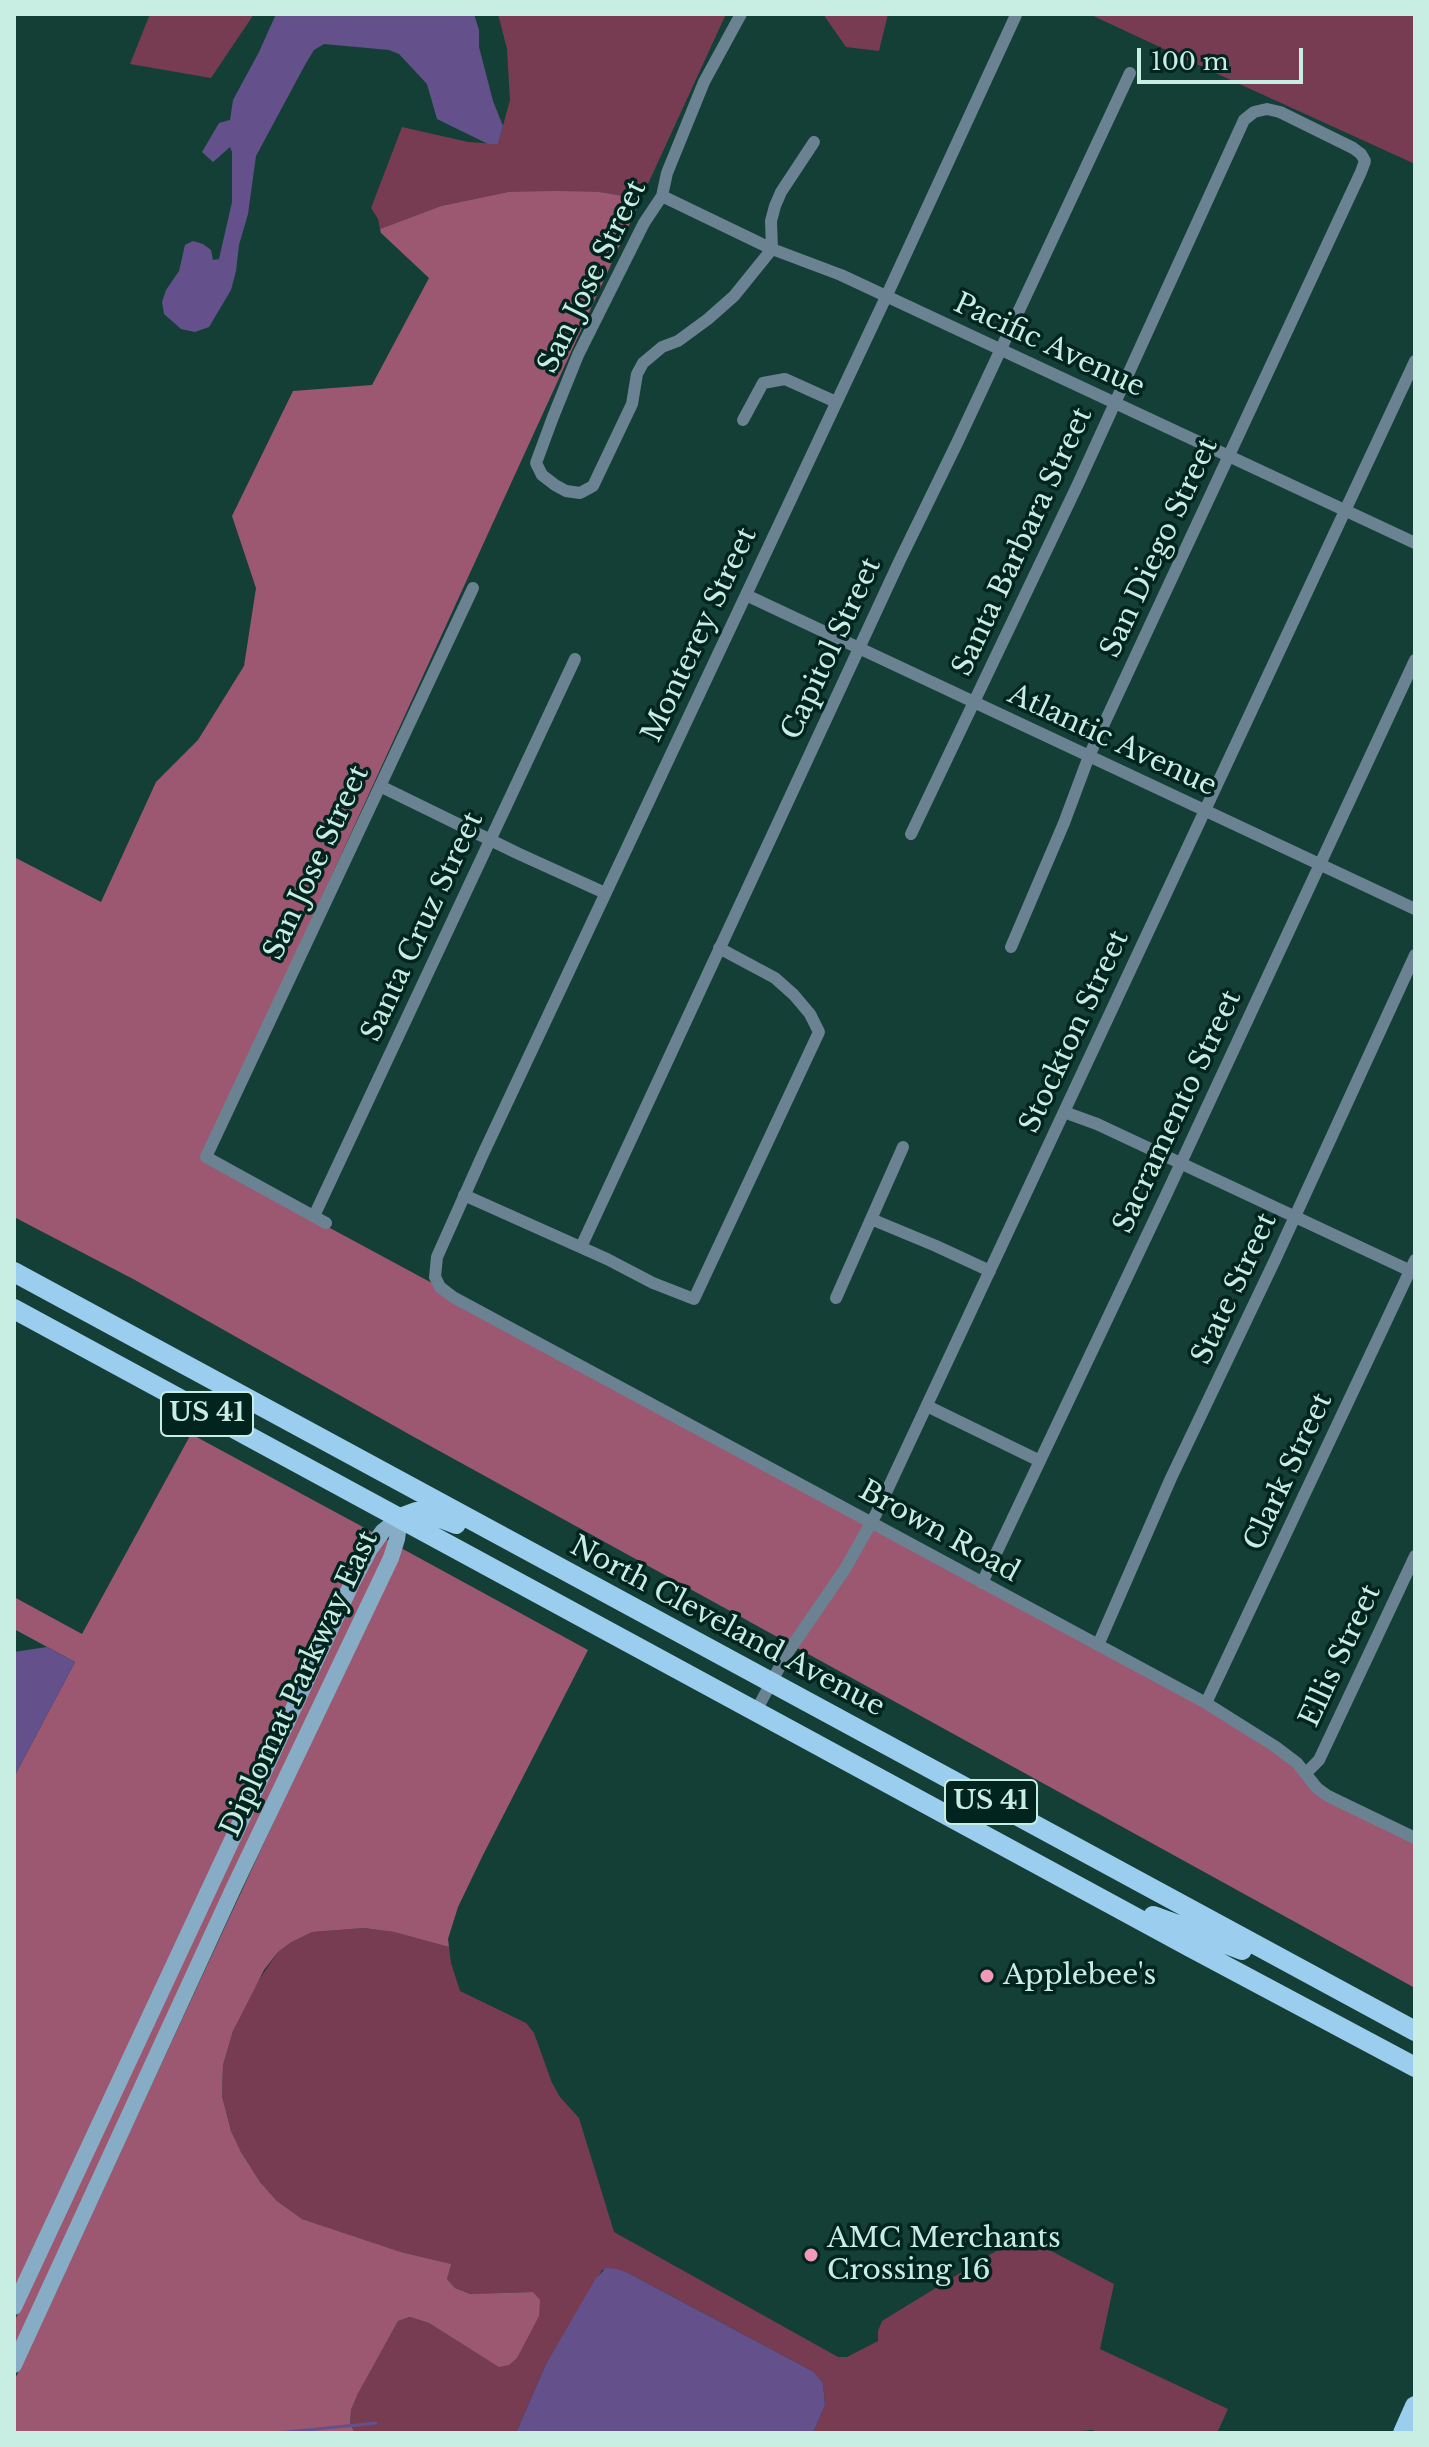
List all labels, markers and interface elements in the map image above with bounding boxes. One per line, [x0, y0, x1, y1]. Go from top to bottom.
scale bar [1141, 32, 1307, 82]
text: 100 m [1151, 47, 1229, 76]
street label: San Jose Street [532, 175, 654, 379]
street label: Pacific Avenue [948, 287, 1150, 405]
street label: Santa Barbara Street [946, 402, 1100, 682]
street label: San Diego Street [1094, 433, 1226, 663]
street label: Monterey Street [636, 522, 764, 748]
street label: Capitol Street [775, 553, 889, 745]
street label: Atlantic Avenue [1003, 678, 1221, 804]
street label: San Jose Street [257, 761, 377, 965]
street label: Santa Cruz Street [355, 807, 491, 1047]
street label: Stockton Street [1013, 925, 1137, 1139]
street label: Sacramento Street [1107, 985, 1249, 1239]
street label: State Street [1185, 1208, 1285, 1370]
street label: Clark Street [1238, 1388, 1340, 1556]
road number: US 41 [161, 1392, 253, 1436]
street label: Brown Road [853, 1474, 1025, 1590]
street label: Diplomat Parkway East [214, 1526, 386, 1842]
street label: North Cleveland Avenue [564, 1530, 890, 1724]
street label: Ellis Street [1293, 1580, 1389, 1732]
road number: US 41 [945, 1780, 1037, 1824]
place label: Applebee's [1003, 1959, 1156, 1993]
marker: Applebee's [978, 1967, 996, 1985]
place label: AMC Merchants Crossing 16 [827, 2222, 1061, 2288]
marker: AMC Merchants Crossing 16 [802, 2246, 820, 2264]

